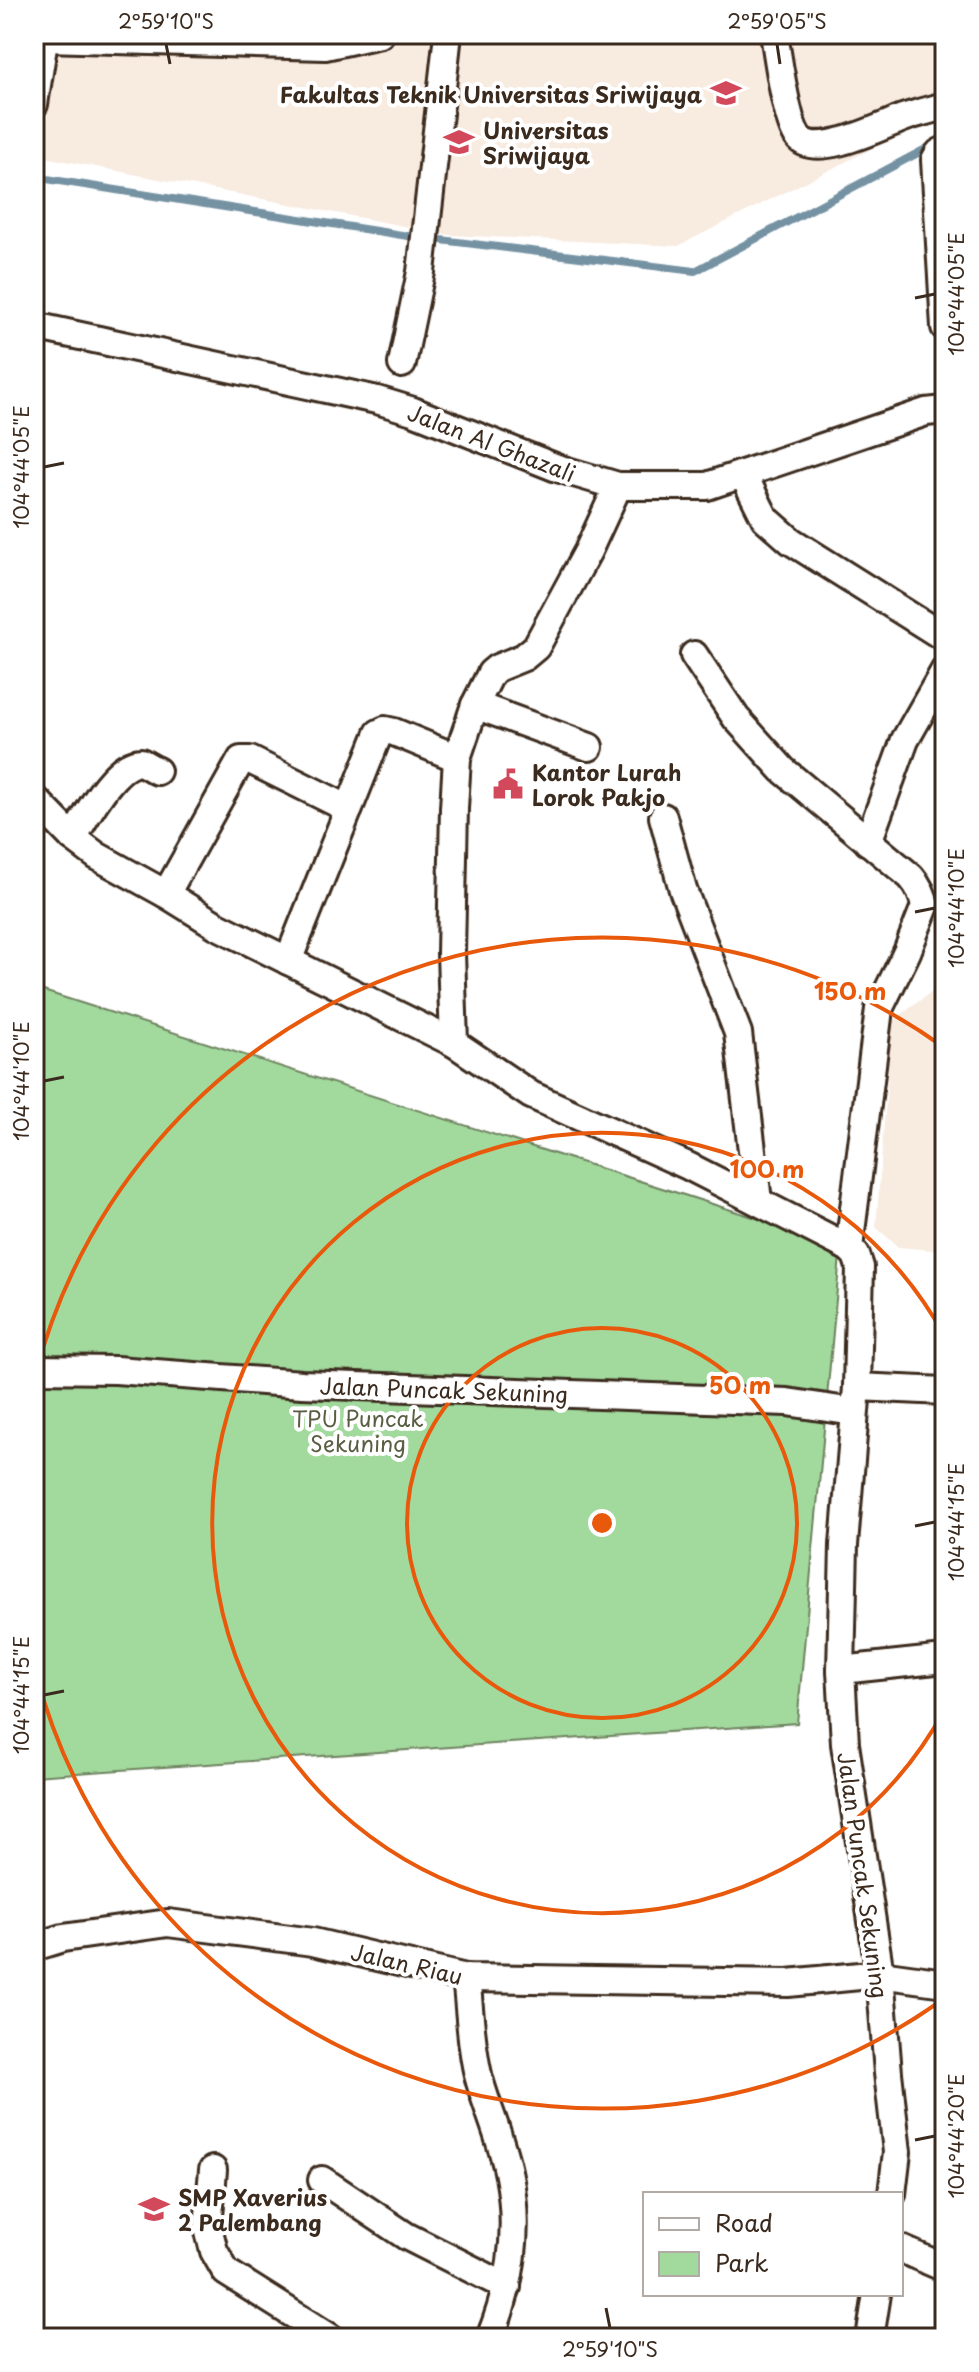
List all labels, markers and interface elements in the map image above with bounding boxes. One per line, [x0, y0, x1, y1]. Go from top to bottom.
text: 2°59'10"S [118, 6, 214, 36]
text: 2°59'05"S [727, 6, 827, 36]
school or university icon: Fakultas Teknik Universitas Sriwijaya [709, 76, 743, 110]
place label: Fakultas Teknik Universitas Sriwijaya [280, 77, 703, 110]
place label: Universitas Sriwijaya [483, 113, 609, 171]
school or university icon: Universitas Sriwijaya [442, 125, 476, 159]
text: 104°44'05"E [941, 232, 971, 356]
street label: Jalan Al Ghazali [403, 395, 581, 489]
text: 104°44'05"E [6, 405, 36, 529]
place label: Kantor Lurah Lorok Pakjo [532, 755, 682, 813]
public building icon: Kantor Lurah Lorok Pakjo [491, 767, 525, 801]
text: 104°44'10"E [941, 848, 971, 968]
text: 150 m [814, 972, 886, 1008]
text: 104°44'10"E [6, 1021, 36, 1141]
text: 100 m [730, 1150, 804, 1186]
text: 50 m [709, 1366, 771, 1402]
street label: Jalan Puncak Sekuning [319, 1368, 569, 1410]
park label: TPU Puncak Sekuning [292, 1401, 424, 1459]
text: 104°44'15"E [941, 1463, 971, 1581]
centre of rings [588, 1509, 616, 1537]
text: 104°44'15"E [6, 1636, 36, 1754]
street label: Jalan Puncak Sekuning [830, 1750, 898, 2000]
street label: Jalan Riau [348, 1934, 466, 1992]
text: 104°44'20"E [941, 2073, 971, 2199]
place label: SMP Xaverius 2 Palembang [178, 2180, 327, 2238]
school or university icon: SMP Xaverius 2 Palembang [137, 2192, 171, 2226]
legend [643, 2192, 903, 2296]
text: Road [715, 2204, 773, 2240]
text: Park [715, 2244, 769, 2280]
text: 2°59'10"S [562, 2334, 658, 2364]

